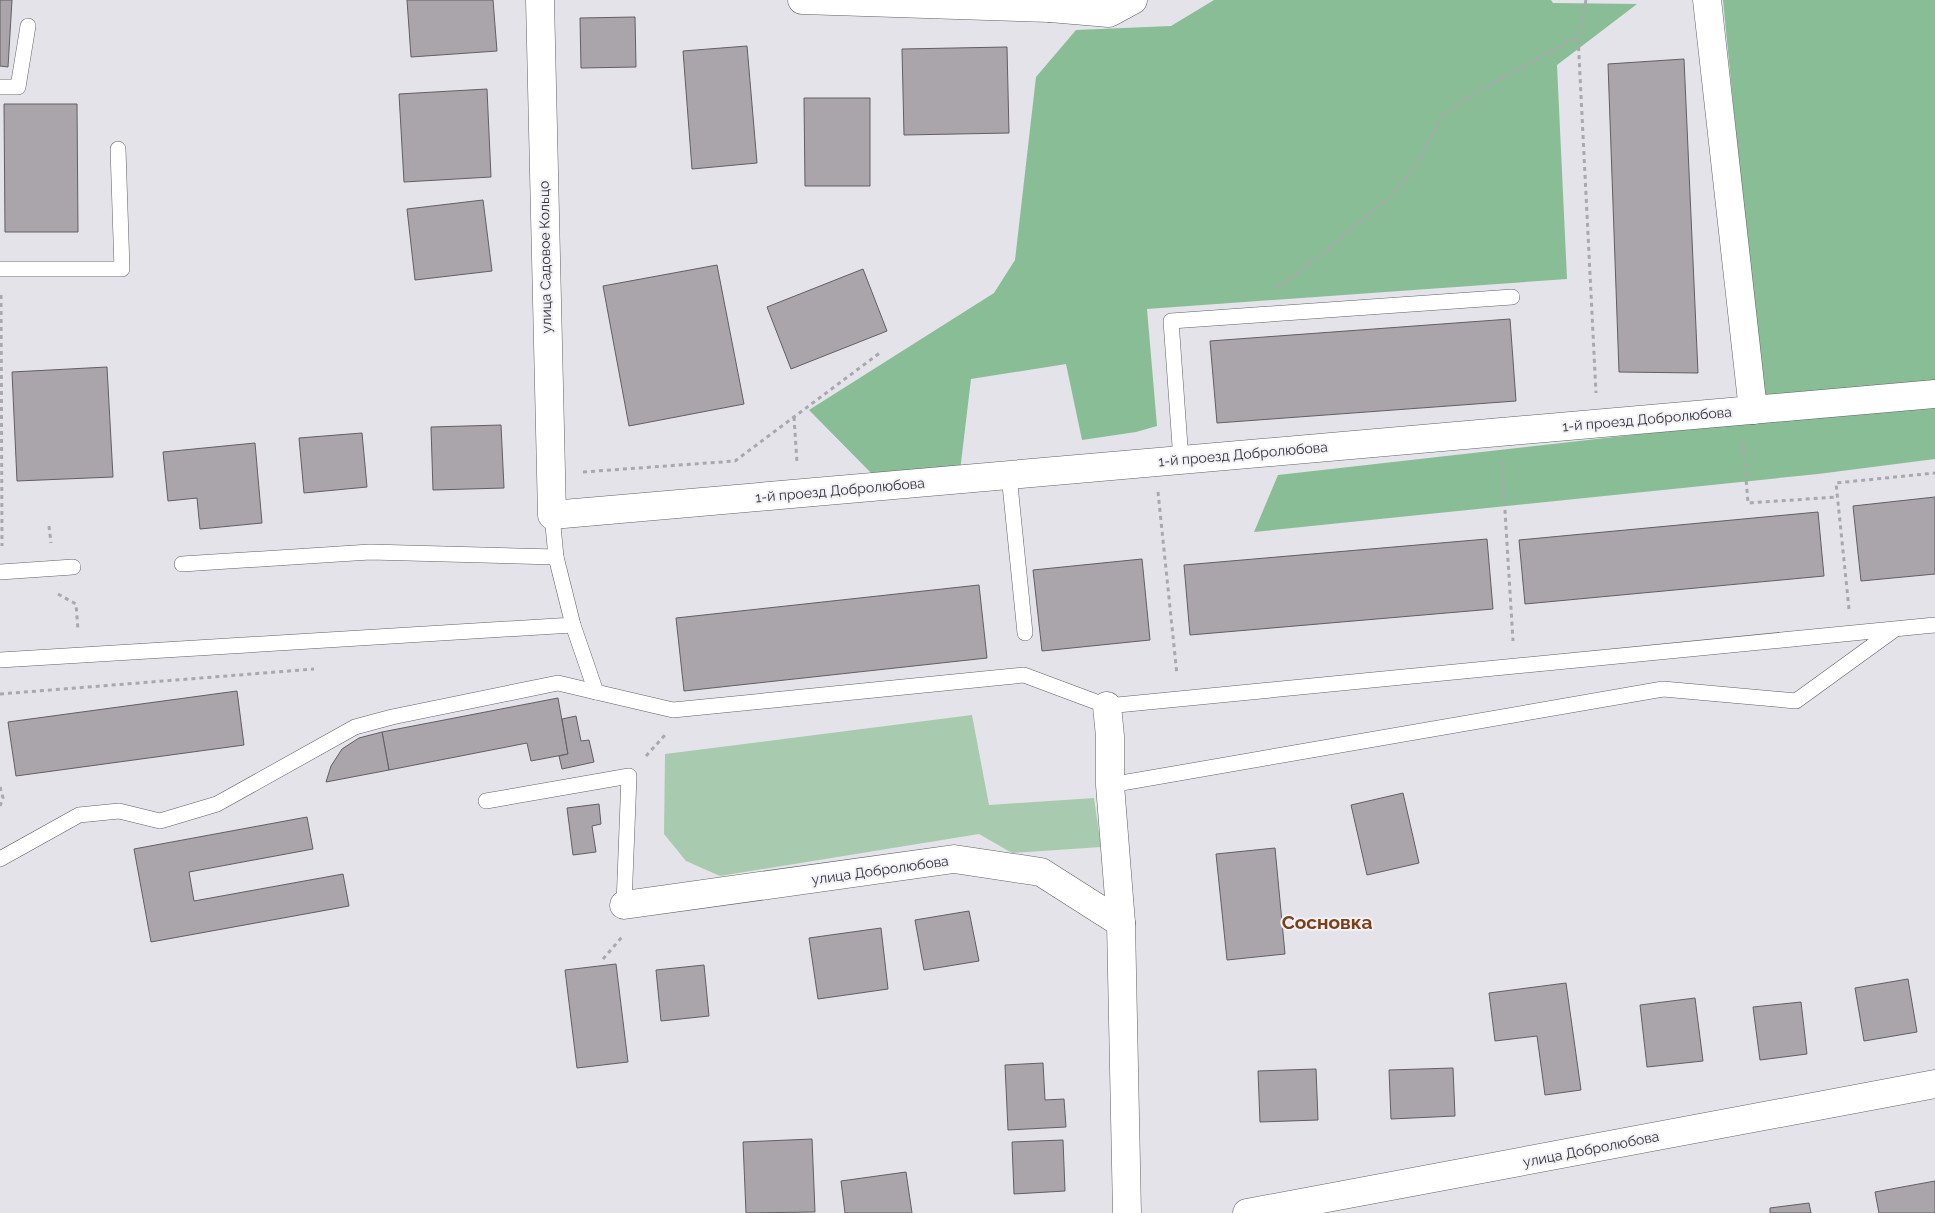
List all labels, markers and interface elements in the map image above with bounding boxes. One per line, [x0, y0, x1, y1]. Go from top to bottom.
street label: улица Садовое Кольцо [536, 181, 554, 333]
street label: 1-й проезд Добролюбова [1562, 404, 1732, 434]
street label: 1-й проезд Добролюбова [1158, 439, 1328, 469]
street label: 1-й проезд Добролюбова [755, 475, 925, 505]
street label: улица Добролюбова [810, 852, 950, 888]
district label: Сосновка [1282, 911, 1372, 933]
street label: улица Добролюбова [1522, 1128, 1660, 1170]

